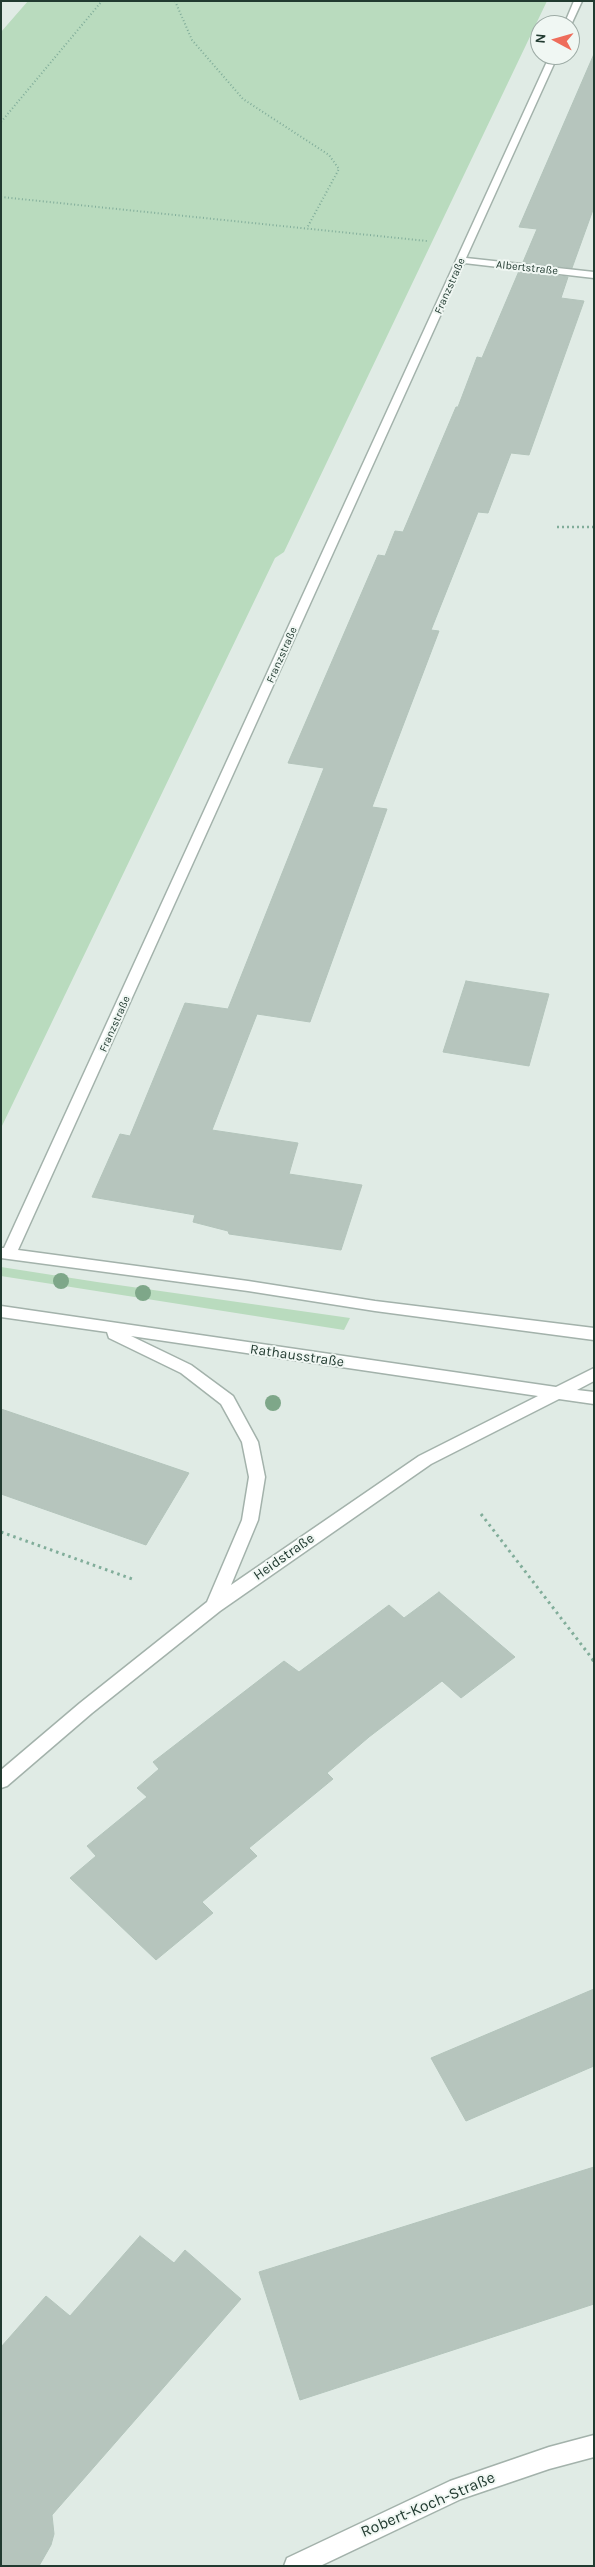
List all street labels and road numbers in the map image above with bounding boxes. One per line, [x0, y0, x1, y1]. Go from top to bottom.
street label: Franzstraße [432, 256, 468, 316]
street label: Albertstraße [495, 258, 559, 278]
street label: Franzstraße [264, 625, 300, 685]
street label: Franzstraße [97, 994, 133, 1054]
street label: Rathausstraße [249, 1341, 345, 1371]
street label: Heidstraße [250, 1530, 318, 1584]
street label: Robert-Koch-Straße [358, 2468, 498, 2542]

